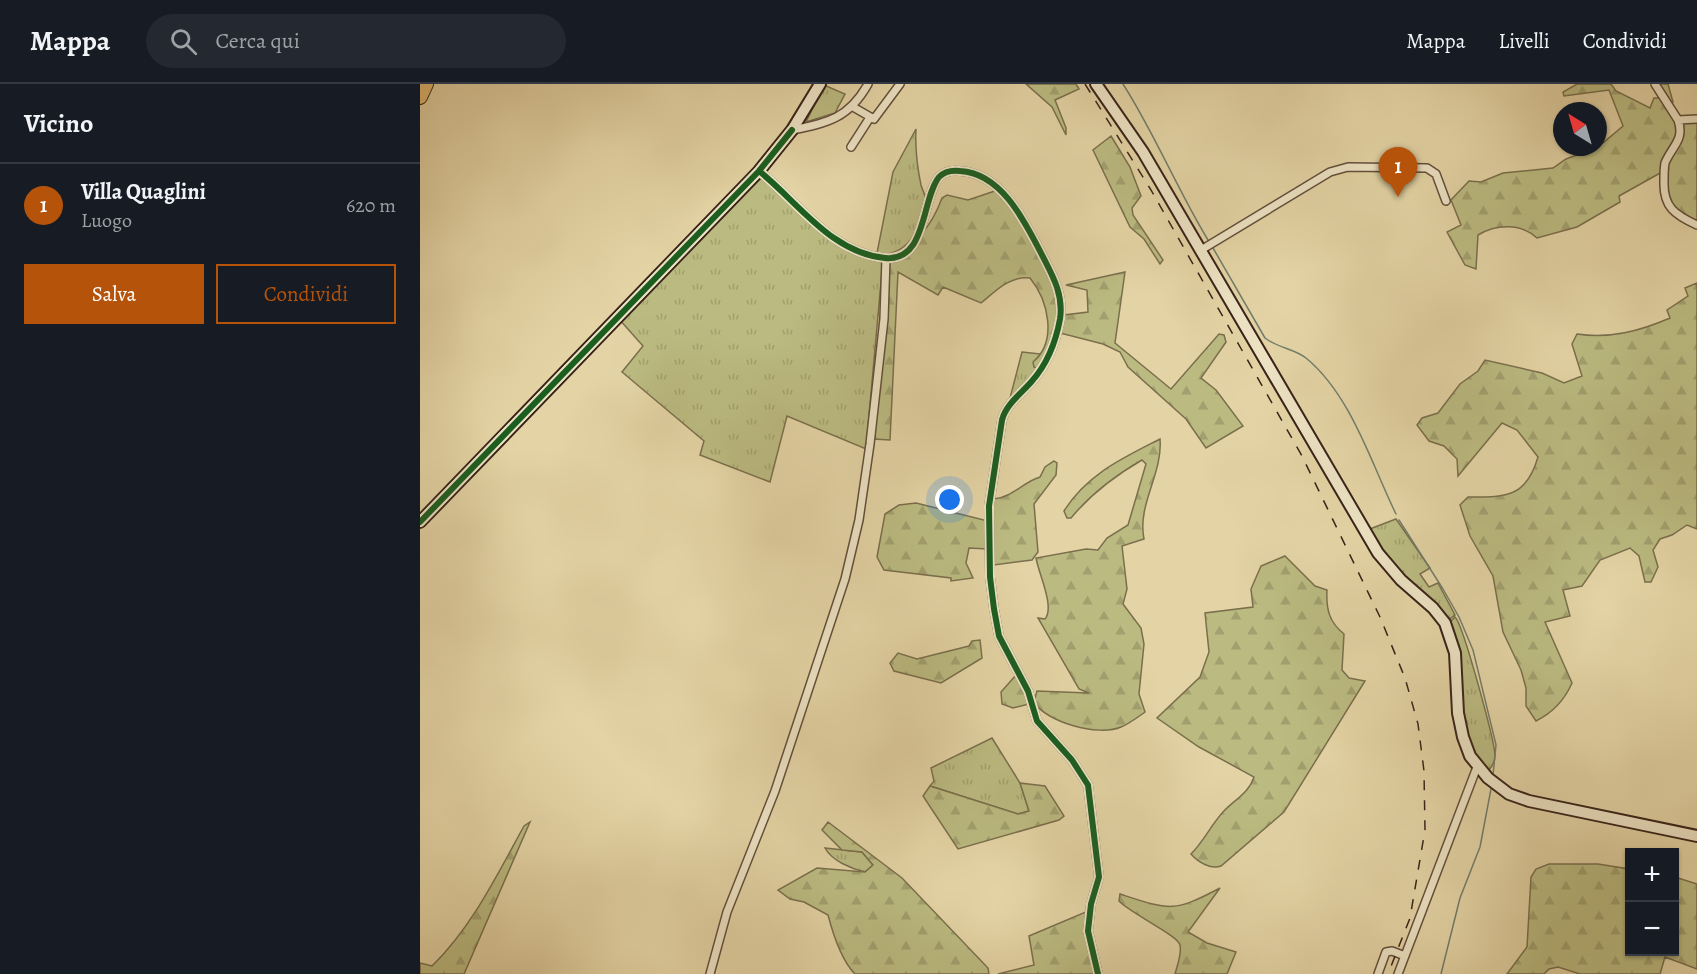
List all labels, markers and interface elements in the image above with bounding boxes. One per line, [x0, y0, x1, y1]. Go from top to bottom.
search box [146, 14, 566, 68]
text: Mappa [30, 22, 110, 60]
icon: search [167, 25, 200, 58]
text: Cerca qui [215, 26, 300, 56]
text: Mappa [1406, 27, 1465, 55]
text: Livelli [1498, 27, 1550, 55]
text: Condividi [1583, 27, 1667, 55]
north arrow [1553, 102, 1607, 156]
text: Vicino [24, 106, 93, 141]
pin: 1 [1378, 147, 1418, 197]
text: Villa Quaglini [81, 177, 206, 207]
text: 1 [40, 192, 47, 219]
text: 620 m [346, 192, 396, 219]
text: Luogo [81, 207, 132, 234]
button: Salva [24, 264, 204, 324]
button: Condividi [216, 264, 396, 324]
your location [935, 485, 964, 514]
map controls [1625, 848, 1679, 956]
button: + [1625, 848, 1679, 902]
button: − [1625, 902, 1679, 956]

